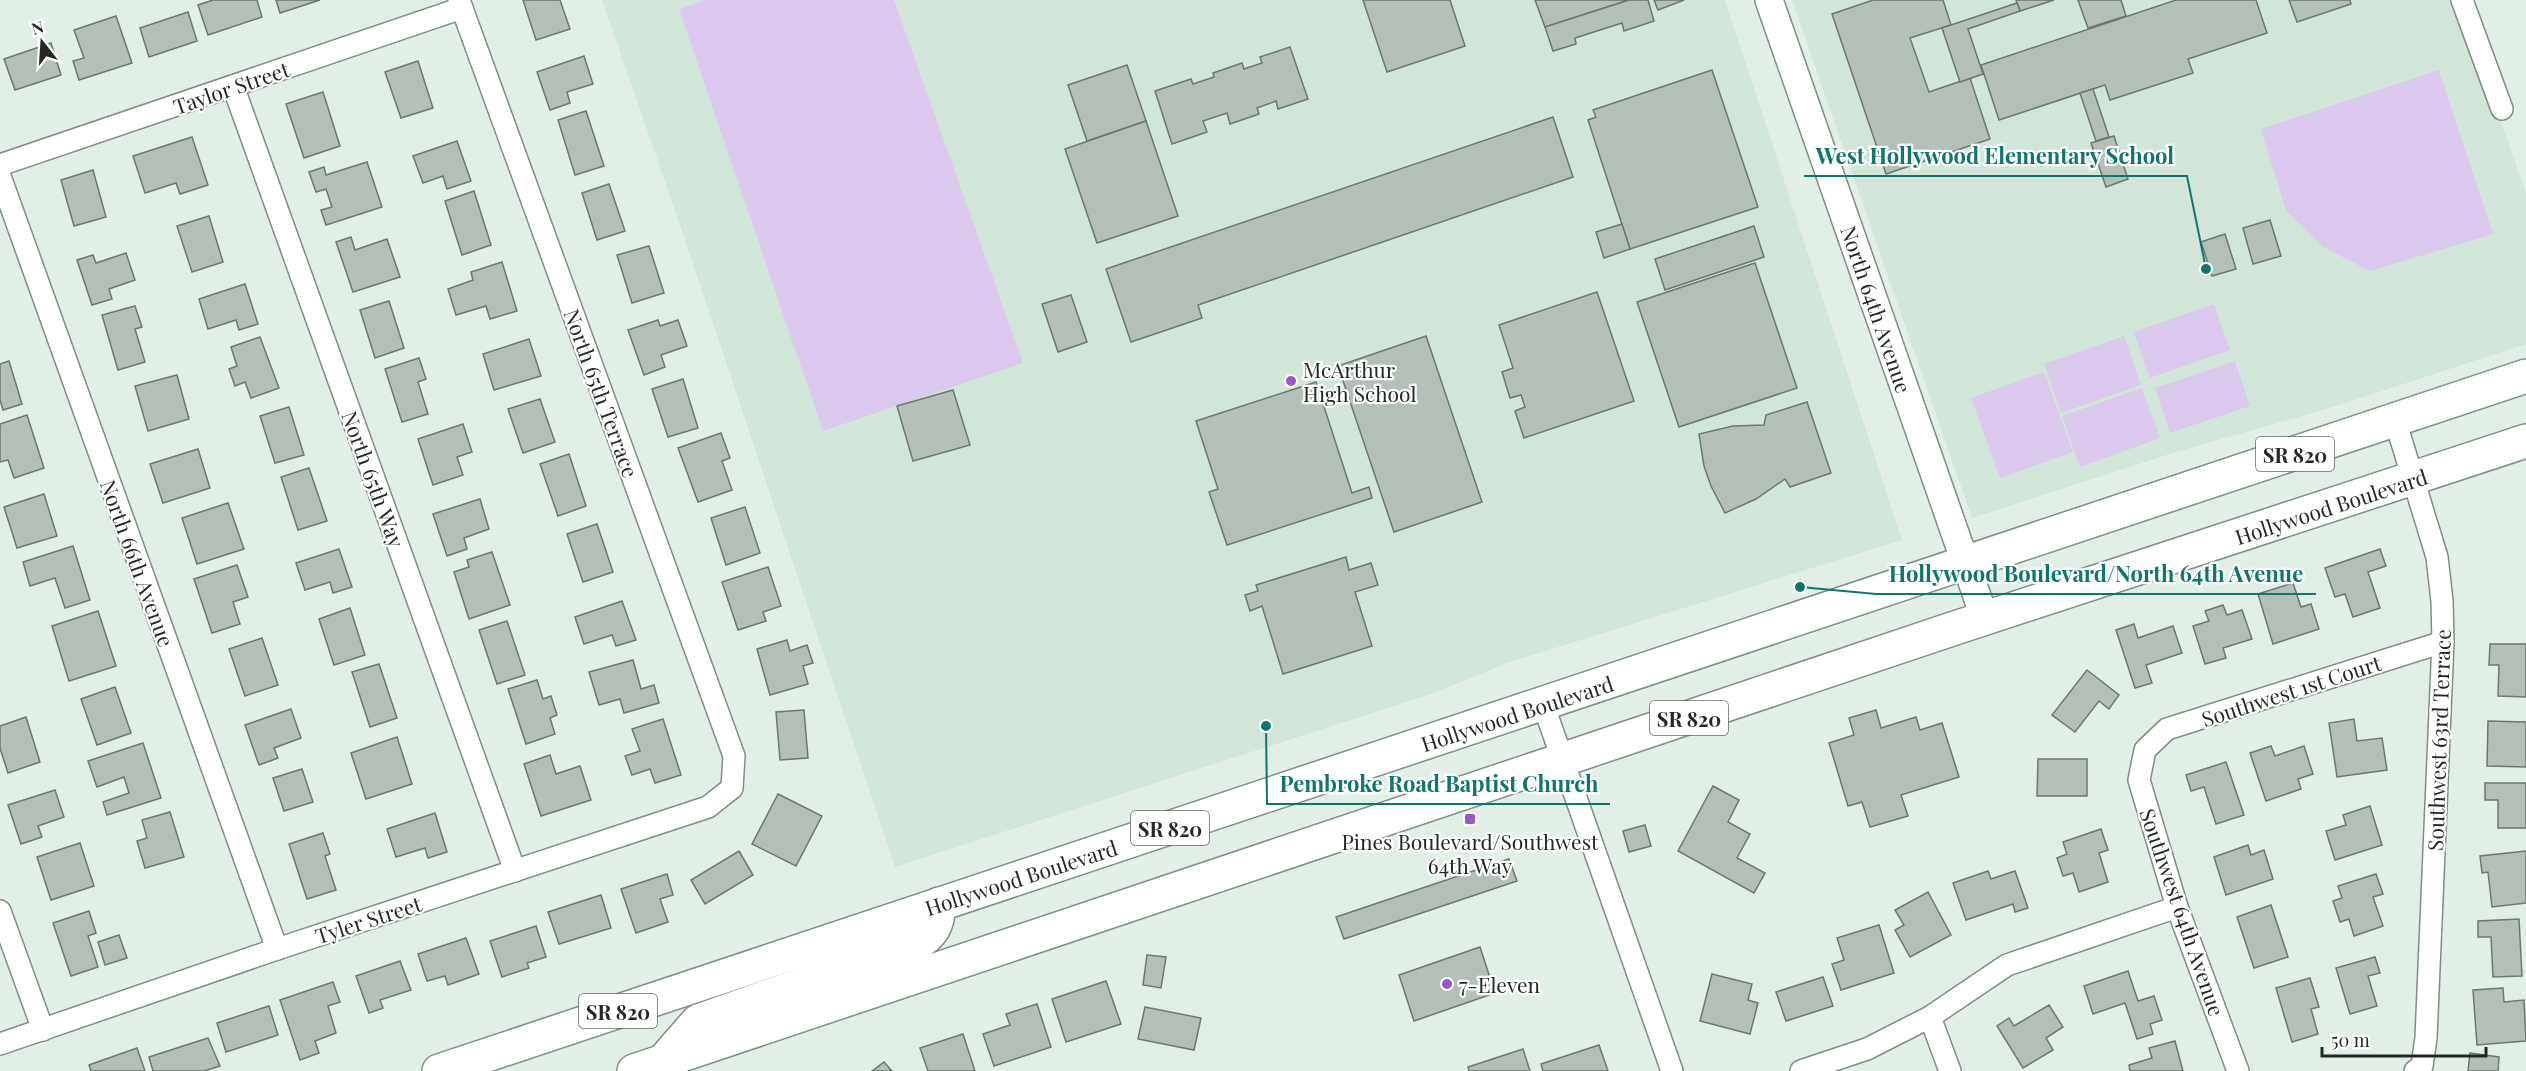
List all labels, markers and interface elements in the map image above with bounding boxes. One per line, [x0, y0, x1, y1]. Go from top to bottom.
north arrow [12, 12, 72, 72]
text: N [29, 15, 46, 39]
street label: Taylor Street [169, 54, 293, 120]
callout: West Hollywood Elementary School [1804, 136, 2187, 176]
text: West Hollywood Elementary School [1815, 140, 2174, 170]
street label: North 64th Avenue [1835, 222, 1919, 396]
street label: North 65th Terrace [559, 305, 645, 481]
place label: McArthur High School [1303, 355, 1416, 407]
marker: McArthur High School [1284, 374, 1298, 388]
street label: North 65th Way [336, 407, 412, 551]
road number: SR 820 [2256, 437, 2334, 471]
street label: Hollywood Boulevard [2231, 462, 2431, 550]
street label: North 66th Avenue [95, 476, 181, 650]
callout: Hollywood Boulevard/North 64th Avenue [1876, 554, 2316, 594]
text: Hollywood Boulevard/North 64th Avenue [1889, 558, 2303, 588]
street label: Southwest 63rd Terrace [2420, 629, 2456, 851]
street label: Southwest 1st Court [2198, 648, 2385, 732]
street label: Hollywood Boulevard [1417, 669, 1617, 757]
road number: SR 820 [1650, 701, 1728, 735]
callout: Pembroke Road Baptist Church [1267, 764, 1610, 804]
text: Pembroke Road Baptist Church [1279, 768, 1599, 798]
street label: Southwest 64th Avenue [2134, 804, 2232, 1020]
road number: SR 820 [1131, 811, 1209, 845]
marker: Pines Boulevard/Southwest 64th Way [1463, 812, 1477, 826]
place label: Pines Boulevard/Southwest 64th Way [1342, 827, 1599, 879]
street label: Hollywood Boulevard [921, 833, 1121, 921]
street label: Tyler Street [311, 889, 425, 949]
place label: 7-Eleven [1459, 970, 1541, 998]
marker: 7-Eleven [1440, 977, 1454, 991]
road number: SR 820 [579, 994, 657, 1028]
scale bar [2322, 1020, 2486, 1058]
text: 50 m [2331, 1028, 2370, 1052]

